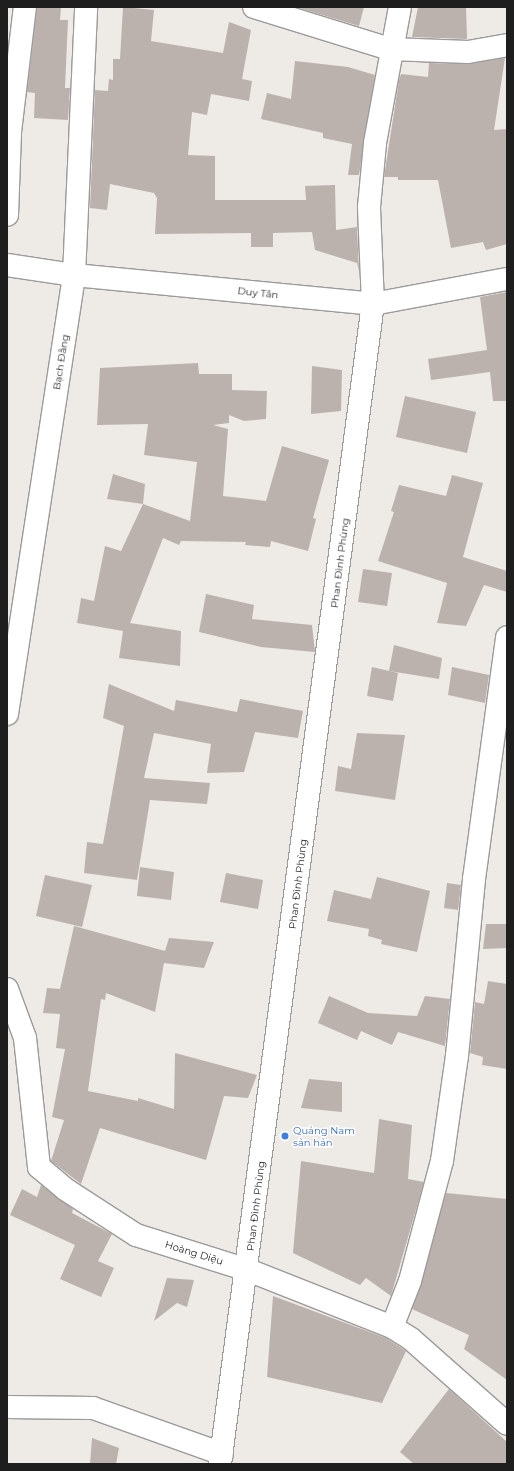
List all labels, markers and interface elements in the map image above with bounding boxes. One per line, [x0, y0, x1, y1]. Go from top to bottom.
street label: Duy Tân [237, 285, 279, 301]
street label: Bạch Đằng [51, 333, 71, 391]
street label: Phan Đình Phùng [329, 517, 351, 609]
street label: Phan Đình Phùng [287, 838, 309, 930]
place label: Quảng Nam sản hản [293, 1124, 355, 1148]
marker: Quảng Nam sản hản [280, 1131, 290, 1141]
street label: Phan Đình Phùng [245, 1160, 267, 1252]
street label: Hoàng Diệu [163, 1238, 225, 1268]

